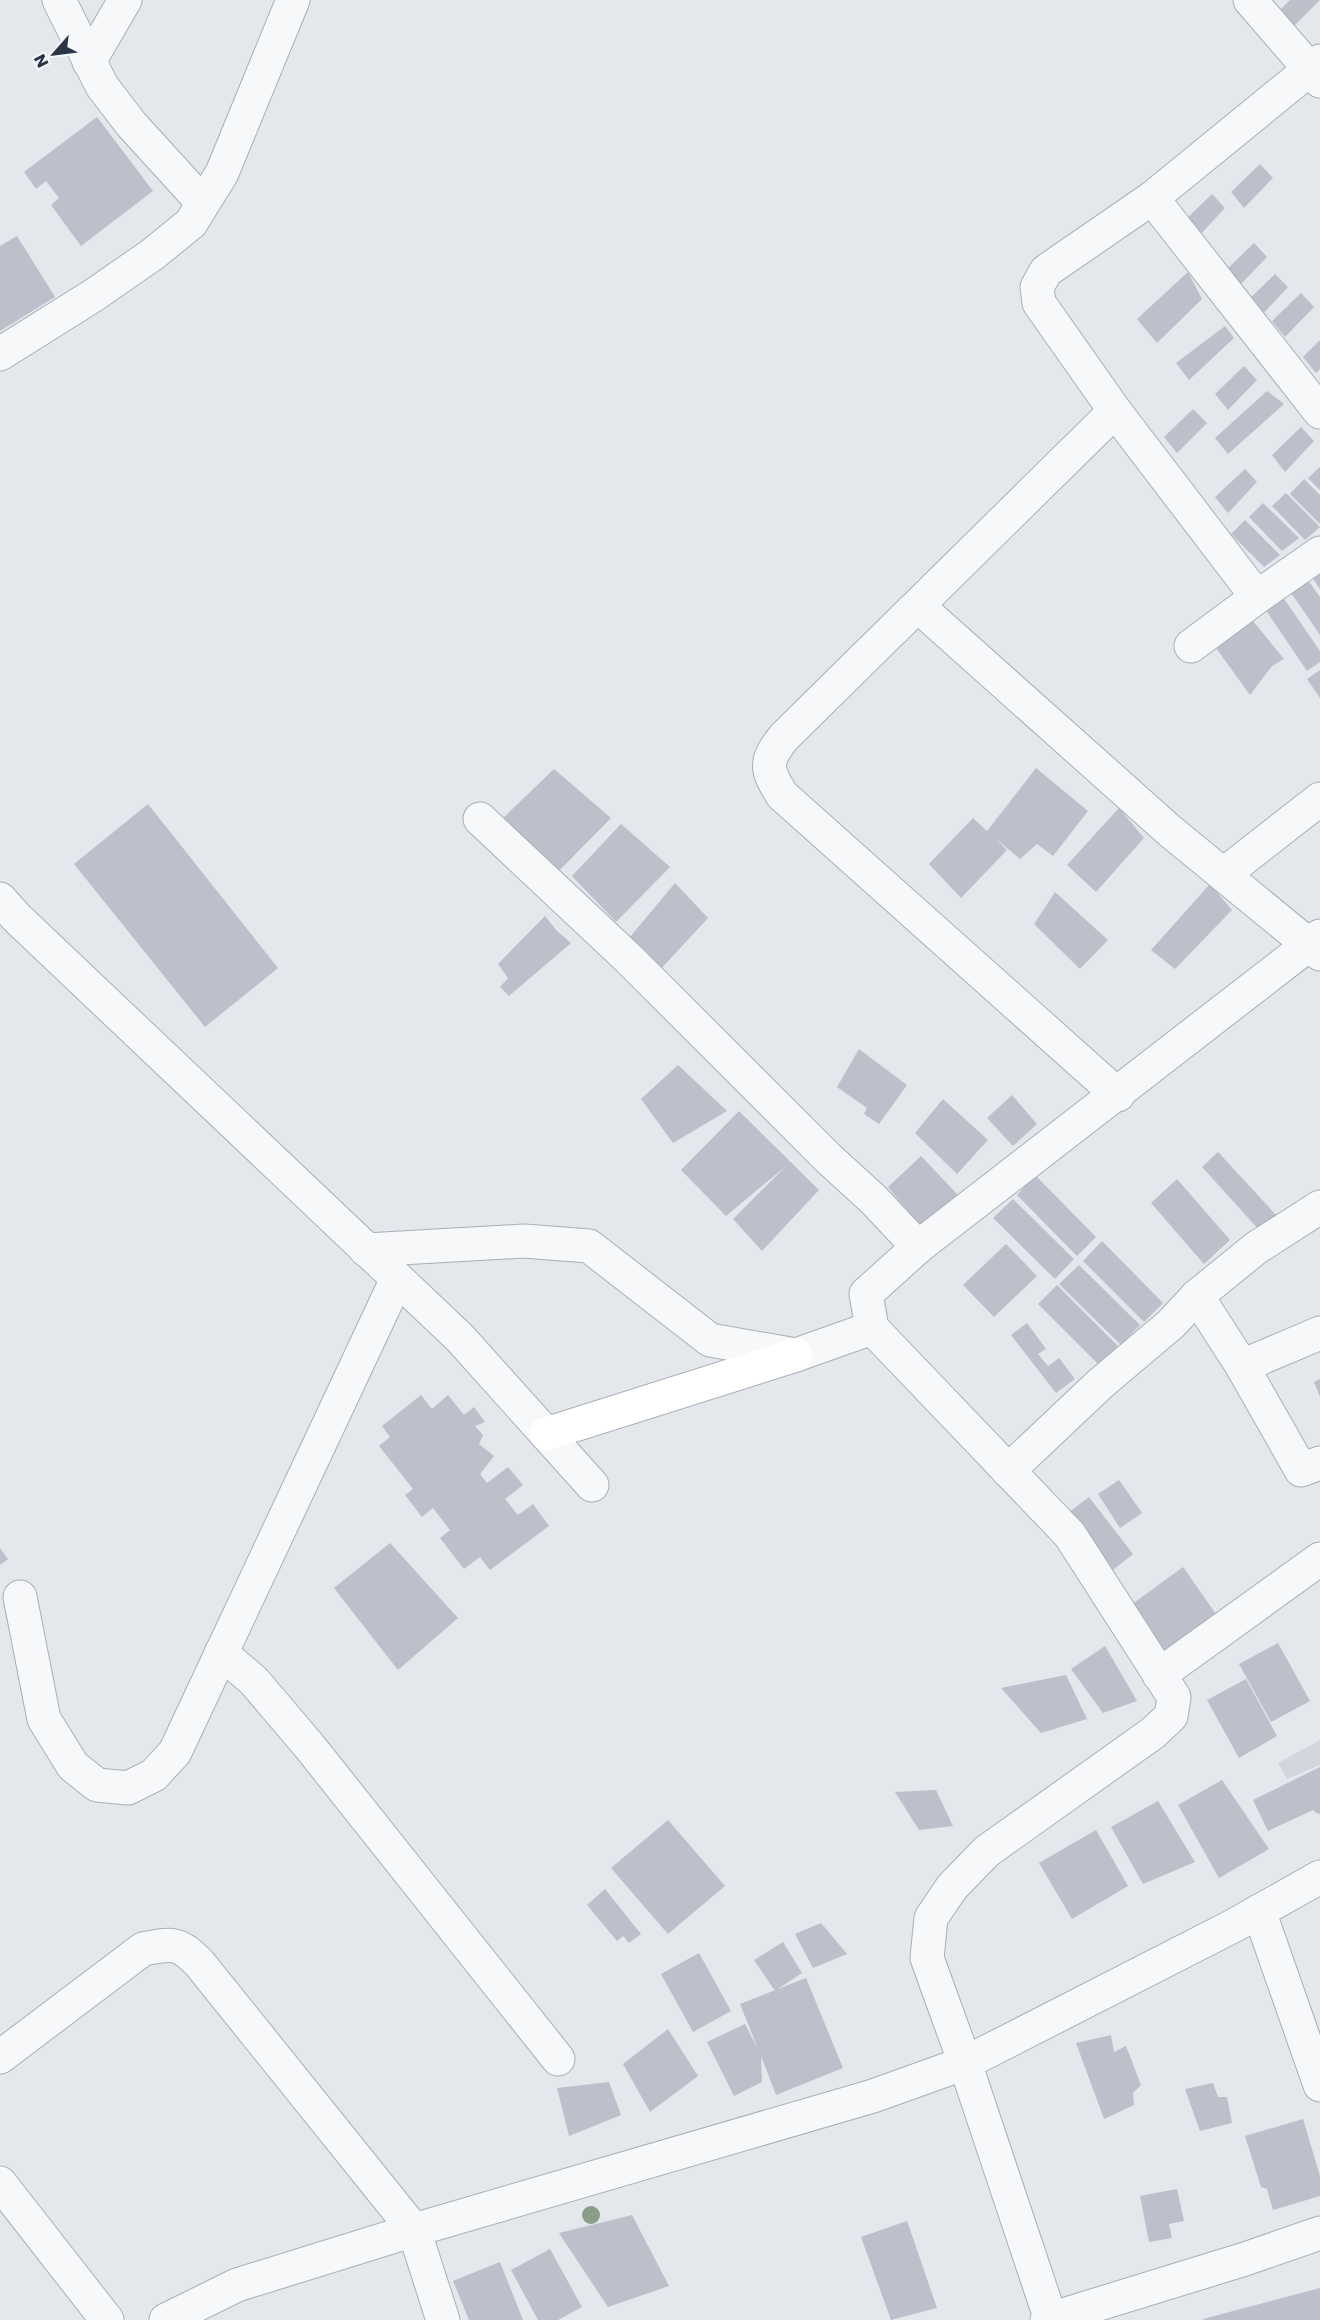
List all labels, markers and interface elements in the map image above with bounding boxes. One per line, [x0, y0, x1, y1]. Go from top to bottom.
north arrow [24, 24, 84, 84]
text: N [28, 50, 54, 72]

